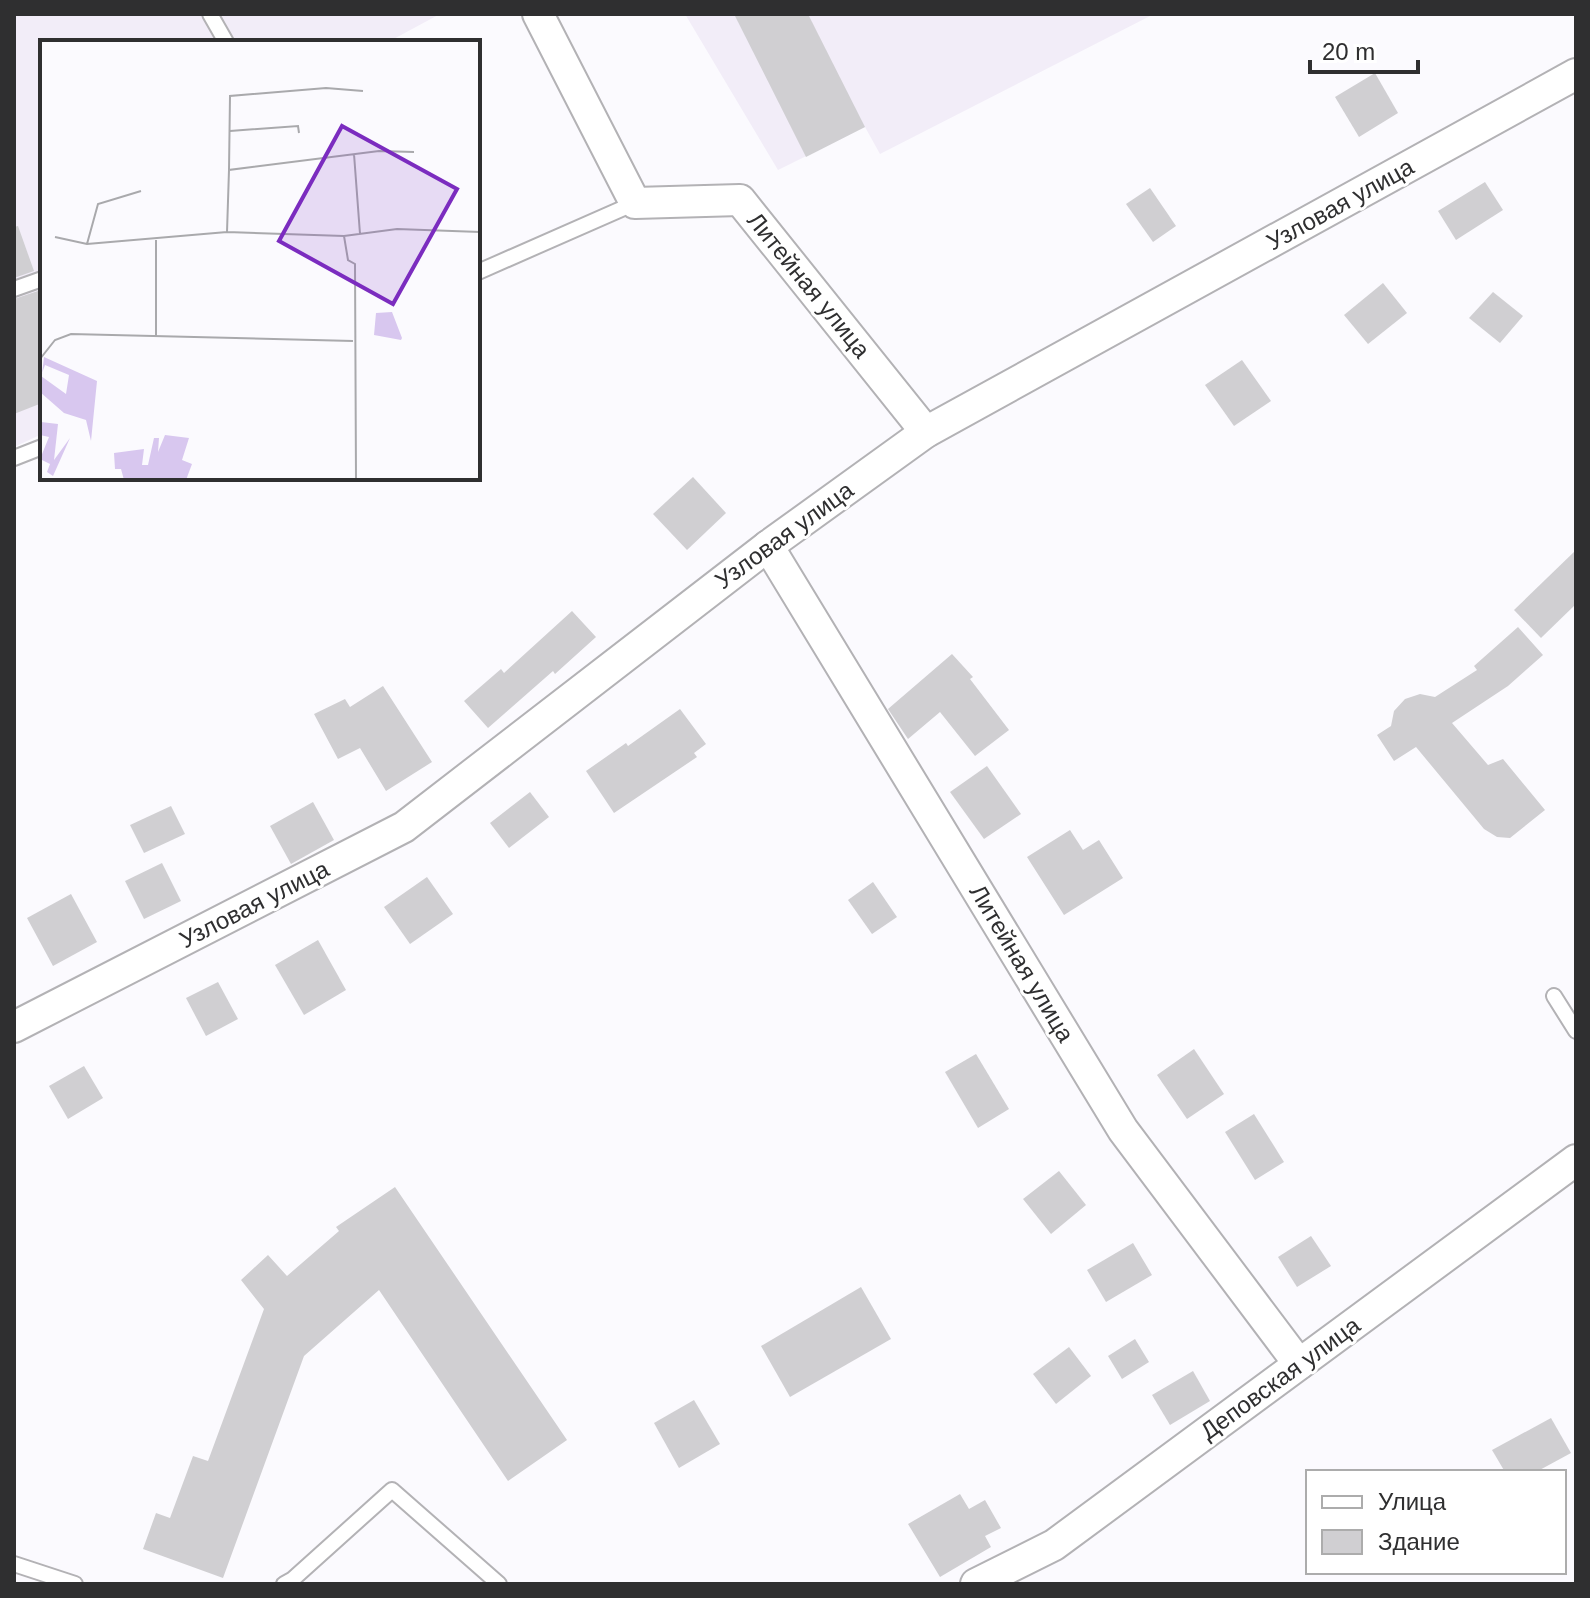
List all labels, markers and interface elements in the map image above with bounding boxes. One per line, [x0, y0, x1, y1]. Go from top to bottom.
scale bar [1310, 24, 1418, 74]
text: 20 m [1322, 38, 1375, 65]
inset map [40, 40, 480, 480]
street label: Узловая улица [1262, 152, 1419, 255]
street label: Литейная улица [742, 207, 876, 364]
street label: Узловая улица [710, 476, 859, 594]
street label: Узловая улица [175, 855, 334, 953]
street label: Литейная улица [964, 879, 1080, 1047]
street label: Деповская улица [1195, 1311, 1365, 1445]
legend [1306, 1470, 1566, 1574]
text: Улица [1378, 1488, 1447, 1515]
text: Здание [1378, 1528, 1460, 1555]

